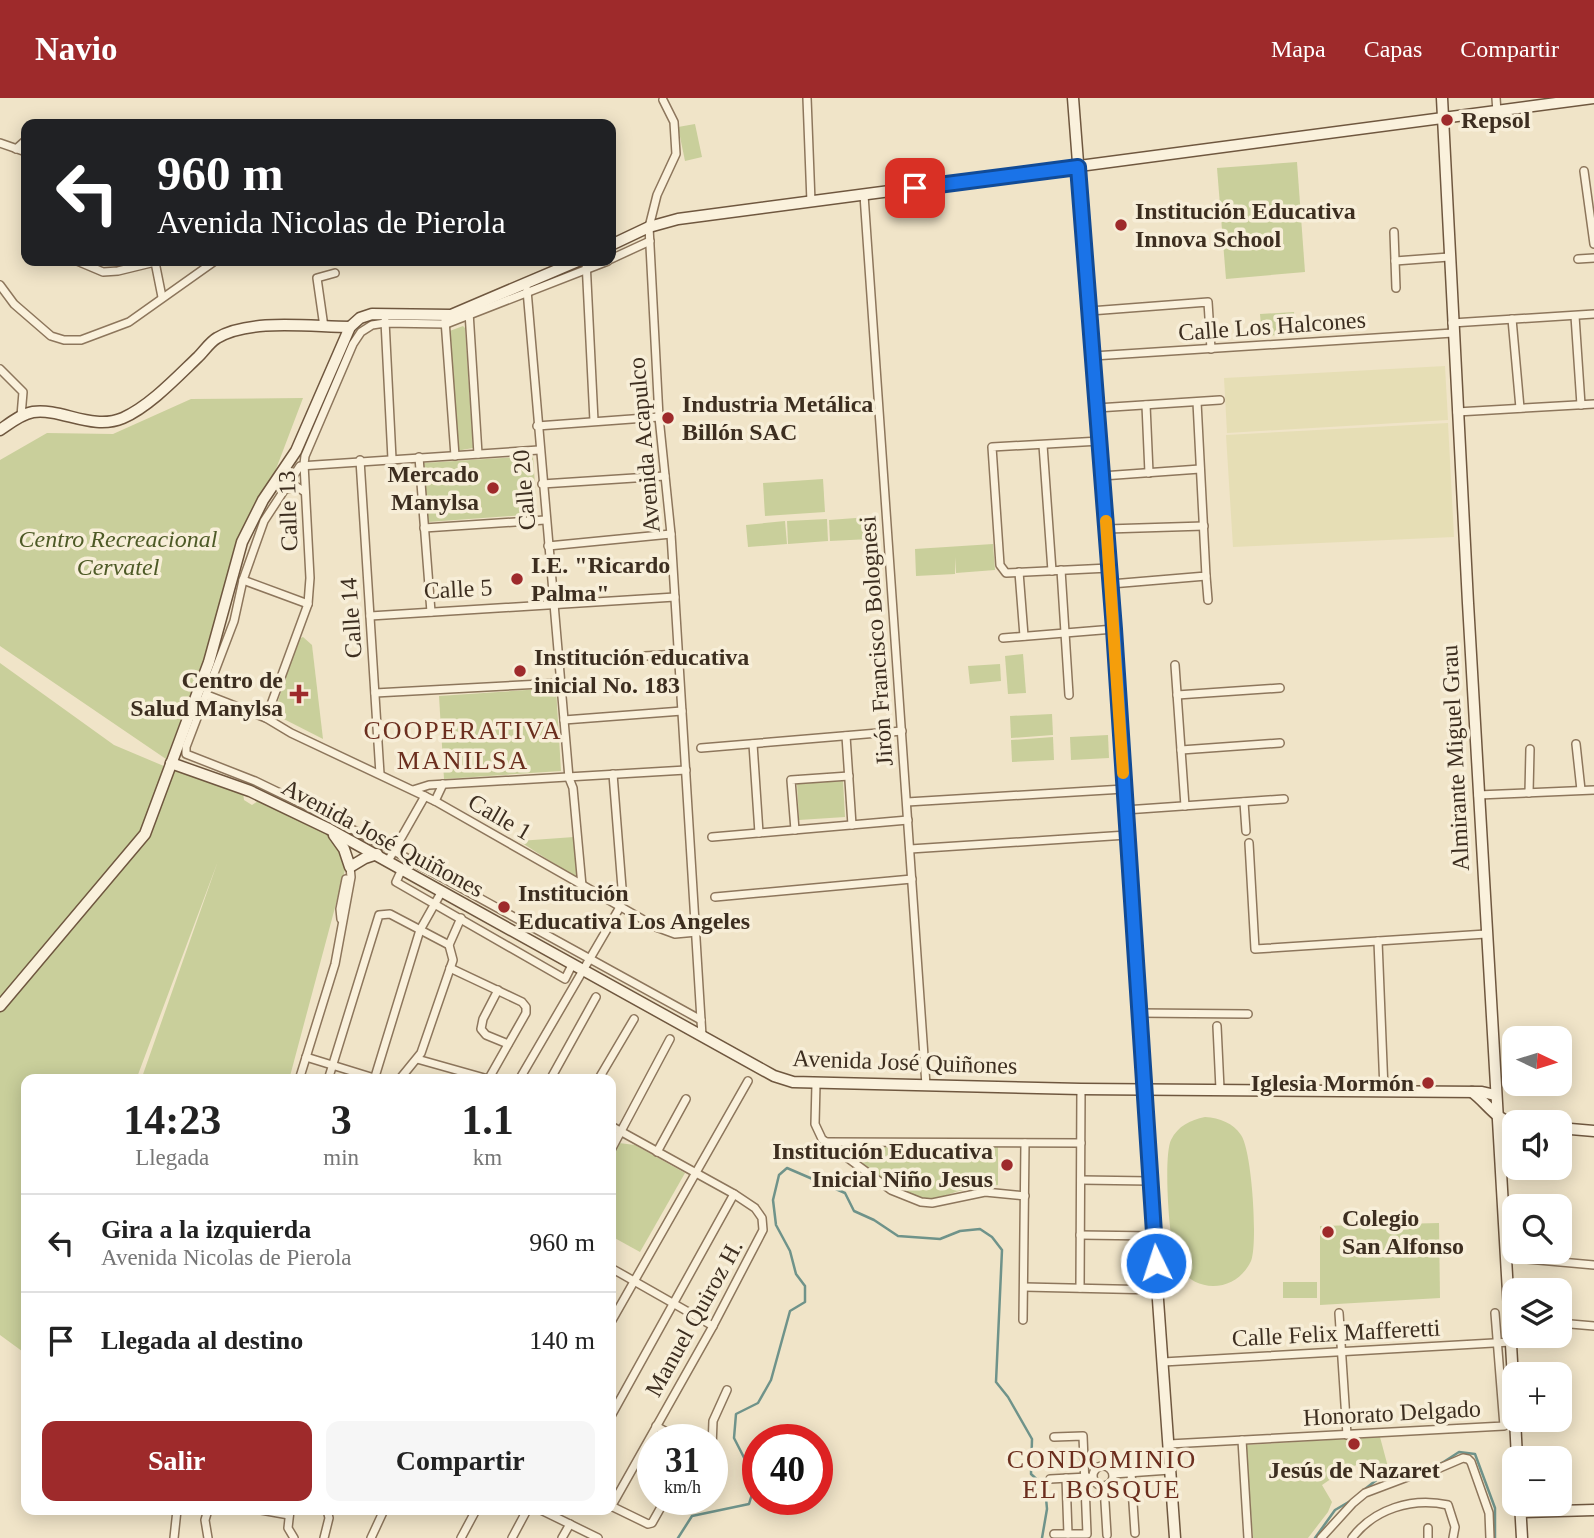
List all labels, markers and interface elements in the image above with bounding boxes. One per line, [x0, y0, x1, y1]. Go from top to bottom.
text: Navio [35, 31, 118, 67]
text: Mapa [1271, 36, 1326, 62]
text: Capas [1364, 36, 1422, 62]
text: Compartir [1460, 36, 1559, 62]
place label: Repsol [1461, 107, 1531, 133]
marker: Repsol [1439, 112, 1455, 128]
text: 960 m [157, 146, 284, 201]
icon: left [42, 147, 133, 238]
pin [885, 158, 945, 218]
icon: arrive [896, 169, 934, 207]
place label: Institución Educativa Innova School [1135, 198, 1356, 252]
text: Avenida Nicolas de Pierola [157, 204, 506, 240]
marker: Institución Educativa Innova School [1113, 217, 1129, 233]
street label: Calle Los Halcones [1177, 306, 1367, 346]
street label: Avenida Acapulco [623, 356, 665, 534]
place label: Industria Metálica Billón SAC [682, 391, 873, 445]
marker: Industria Metálica Billón SAC [660, 410, 676, 426]
street label: Calle 20 [508, 449, 540, 531]
place label: Mercado Manylsa [387, 461, 479, 515]
street label: Calle 13 [274, 470, 302, 552]
marker: Mercado Manylsa [485, 480, 501, 496]
street label: Jirón Francisco Bolognesi [854, 515, 898, 767]
park label: Centro Recreacional Cervatel [19, 526, 218, 580]
place label: I.E. "Ricardo Palma" [531, 552, 670, 606]
marker: I.E. "Ricardo Palma" [509, 571, 525, 587]
street label: Calle 5 [423, 574, 493, 604]
street label: Calle 14 [335, 577, 367, 659]
place label: Institución educativa inicial No. 183 [534, 644, 749, 698]
street label: Almirante Miguel Grau [1436, 644, 1474, 872]
marker: Institución educativa inicial No. 183 [512, 663, 528, 679]
place label: Centro de Salud Manylsa [130, 667, 283, 721]
marker: Centro de Salud Manylsa [289, 684, 309, 704]
district label: COOPERATIVA MANILSA [363, 716, 563, 775]
street label: Avenida José Quiñones [278, 774, 488, 902]
street label: Calle 1 [464, 789, 536, 845]
place label: Institución Educativa Los Angeles [518, 880, 750, 934]
marker: Institución Educativa Los Angeles [496, 899, 512, 915]
north arrow [1502, 1026, 1572, 1096]
map controls [1502, 1026, 1572, 1516]
street label: Avenida José Quiñones [792, 1045, 1018, 1079]
place label: Iglesia Mormón [1251, 1070, 1414, 1096]
marker: Iglesia Mormón [1420, 1075, 1436, 1091]
text: 14:23 [123, 1097, 221, 1143]
text: 3 [331, 1097, 352, 1143]
text: 1.1 [461, 1097, 514, 1143]
button: sound [1502, 1110, 1572, 1180]
place label: Institución Educativa Inicial Niño Jesus [772, 1138, 993, 1192]
text: Llegada [135, 1145, 209, 1170]
text: min [323, 1145, 359, 1170]
text: km [473, 1145, 502, 1170]
marker: Institución Educativa Inicial Niño Jesus [999, 1157, 1015, 1173]
button: search [1502, 1194, 1572, 1264]
place label: Colegio San Alfonso [1342, 1205, 1464, 1259]
text: Gira a la izquierda [101, 1215, 311, 1244]
icon: left [42, 1224, 80, 1262]
marker: Colegio San Alfonso [1320, 1224, 1336, 1240]
position arrow [1119, 1226, 1193, 1300]
text: 960 m [529, 1228, 595, 1257]
street label: Manuel Quiroz H. [640, 1235, 748, 1401]
text: Avenida Nicolas de Pierola [101, 1245, 352, 1270]
button: layers [1502, 1278, 1572, 1348]
street label: Calle Felix Mafferetti [1231, 1315, 1441, 1351]
icon: arrive [42, 1322, 80, 1360]
text: Llegada al destino [101, 1326, 303, 1355]
text: 140 m [529, 1326, 595, 1355]
button: + [1502, 1362, 1572, 1432]
street label: Honorato Delgado [1302, 1395, 1482, 1431]
button: Salir [42, 1421, 312, 1501]
button: Compartir [326, 1421, 595, 1501]
speed limit sign: 40 [742, 1424, 833, 1515]
marker: Jesús de Nazaret [1346, 1436, 1362, 1452]
text: 31 [665, 1441, 700, 1480]
district label: CONDOMINIO EL BOSQUE [1007, 1445, 1197, 1504]
button: − [1502, 1446, 1572, 1516]
place label: Jesús de Nazaret [1268, 1457, 1440, 1483]
text: km/h [664, 1477, 701, 1497]

